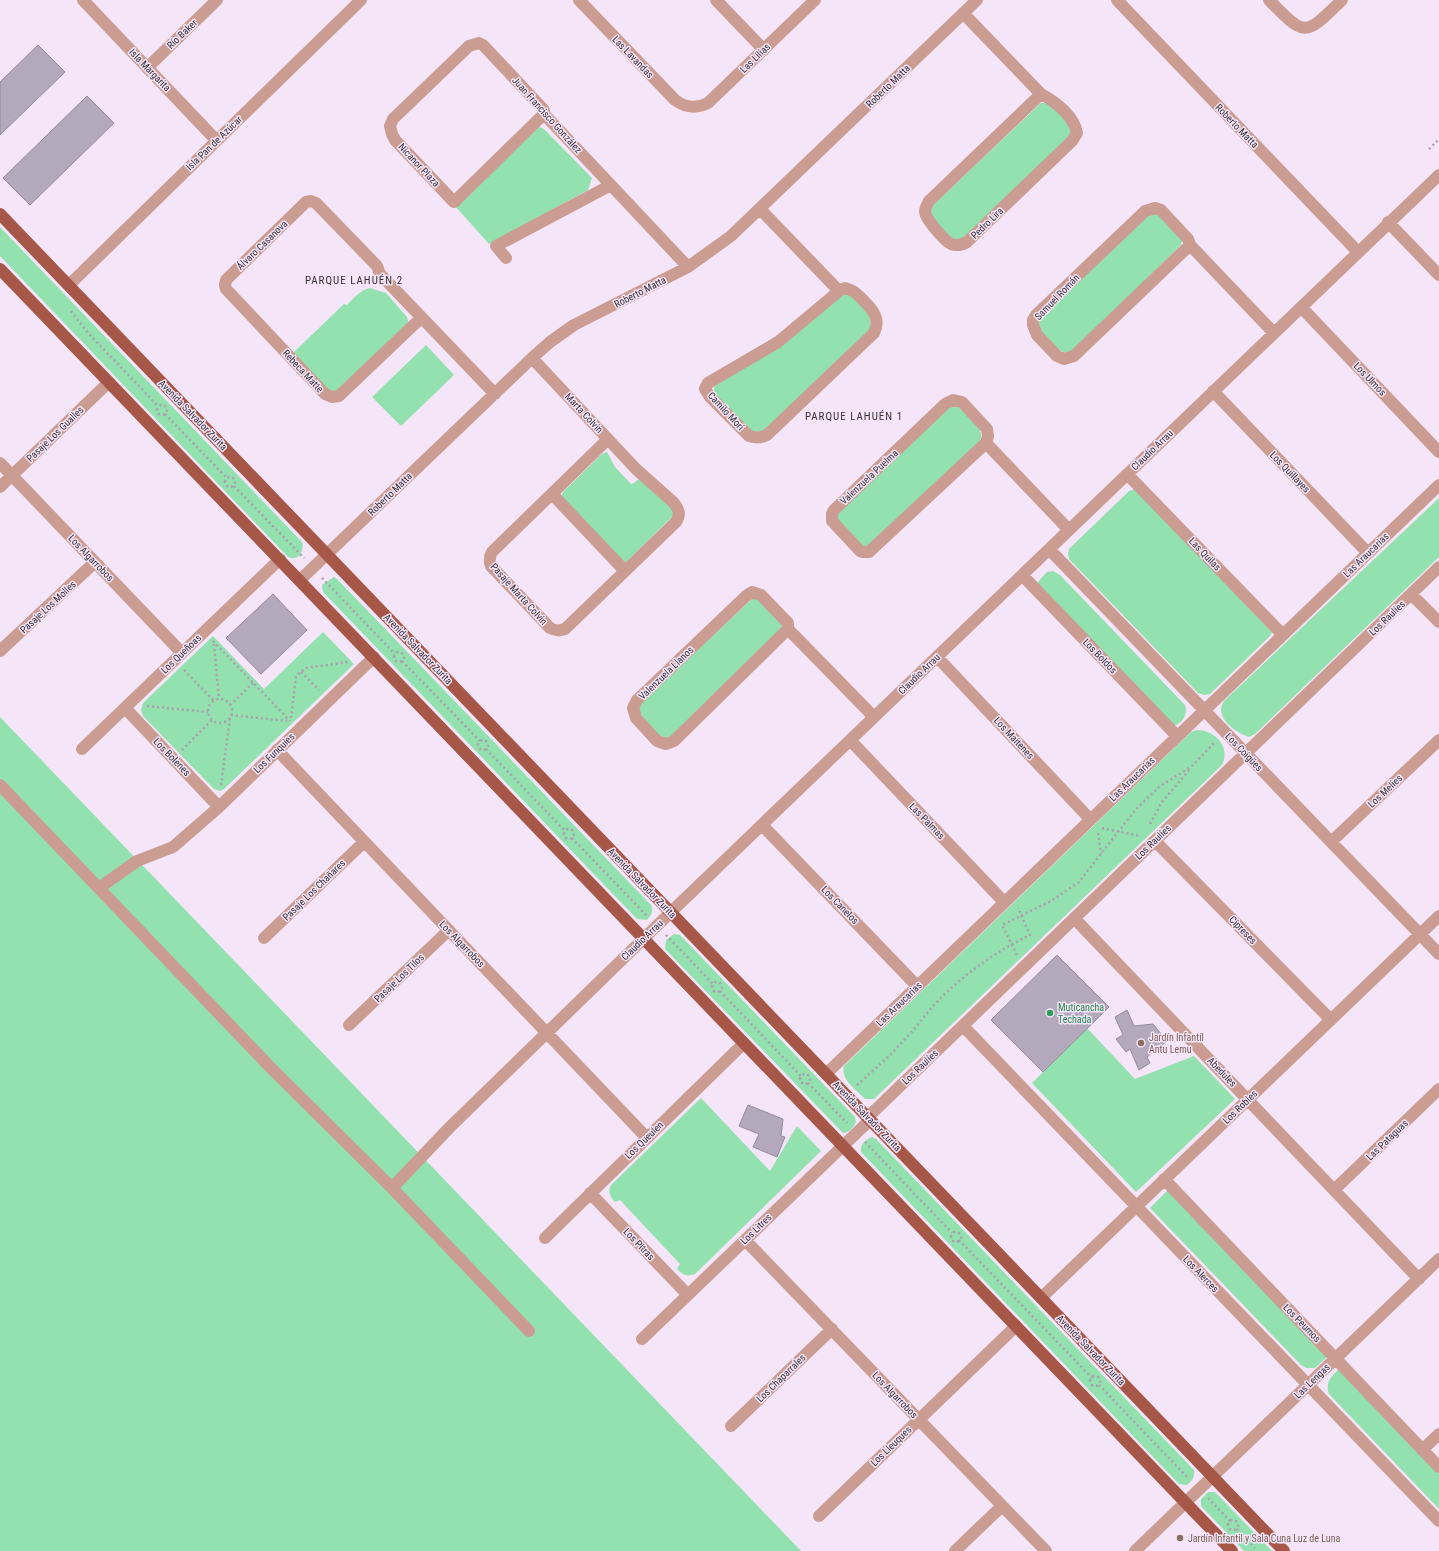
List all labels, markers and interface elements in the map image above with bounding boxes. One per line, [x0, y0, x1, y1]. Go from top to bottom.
street label: Río Baker [165, 17, 199, 51]
street label: Las Lavandas [610, 34, 656, 81]
street label: Las Lilias [738, 41, 773, 75]
street label: Isla Margarita [127, 47, 173, 94]
street label: Roberto Matta [864, 62, 912, 110]
street label: Juan Francisco González [510, 75, 584, 155]
street label: Roberto Matta [1213, 102, 1261, 150]
street label: Isla Pan de Azúcar [184, 114, 244, 172]
street label: Nicanor Plaza [396, 141, 442, 189]
street label: Pedro Lira [969, 205, 1005, 241]
street label: Álvaro Casanova [234, 217, 290, 272]
street label: Samuel Román [1033, 272, 1082, 322]
district label: PARQUE LAHUÉN 2 [305, 274, 403, 287]
street label: Roberto Matta [612, 274, 668, 310]
street label: Rebeca Matte [280, 347, 326, 395]
street label: Los Ulmos [1352, 360, 1389, 398]
street label: Avenida Salvador Zurita [157, 378, 229, 453]
street label: Camilo Mori [706, 390, 746, 432]
street label: Marta Colvin [563, 391, 605, 435]
street label: Pasaje Los Gualles [24, 404, 86, 464]
district label: PARQUE LAHUÉN 1 [805, 410, 903, 423]
street label: Claudio Arrau [1129, 427, 1175, 473]
street label: Valenzuela Puelma [838, 447, 900, 507]
street label: Los Quillayes [1268, 449, 1312, 495]
street label: Roberto Matta [366, 470, 414, 518]
street label: Las Araucarias [1341, 530, 1391, 579]
street label: Los Algarrobos [66, 533, 116, 584]
street label: Las Quilas [1187, 535, 1224, 573]
street label: Pasaje Marta Colvin [489, 561, 550, 627]
street label: Pasaje Los Molles [18, 578, 78, 636]
street label: Los Raulíes [1367, 598, 1407, 638]
street label: Avenida Salvador Zurita [382, 612, 454, 687]
street label: Los Queñoas [159, 632, 204, 676]
street label: Los Boldos [1081, 636, 1120, 676]
street label: Valenzuela Llanos [636, 644, 696, 702]
street label: Claudio Arrau [896, 651, 942, 697]
street label: Los Maitenes [992, 715, 1036, 761]
street label: Los Funquies [251, 731, 297, 775]
street label: Los Coigües [1223, 731, 1265, 774]
street label: Los Bolenes [151, 736, 193, 778]
street label: Las Araucarias [1107, 754, 1157, 803]
street label: Los Melies [1366, 772, 1405, 810]
street label: Las Palmas [907, 801, 947, 842]
street label: Los Raulíes [1133, 822, 1173, 862]
street label: Avenida Salvador Zurita [606, 846, 678, 921]
street label: Pasaje Los Chañares [280, 857, 348, 923]
street label: Los Canelos [819, 884, 861, 927]
street label: Cipreses [1227, 914, 1259, 946]
street label: Claudio Arrau [619, 917, 665, 963]
street label: Los Algarrobos [437, 919, 487, 970]
street label: Pasaje Los Tilos [372, 951, 426, 1004]
street label: Las Araucarias [874, 979, 924, 1028]
place label: Muticancha Techada [1058, 1002, 1104, 1025]
marker: Muticancha Techada [1045, 1008, 1055, 1018]
place label: Jardín Infantil Antu Lemu [1149, 1032, 1204, 1055]
marker: Jardín Infantil Antu Lemu [1136, 1038, 1146, 1048]
street label: Los Raulíes [900, 1047, 940, 1087]
street label: Abedules [1205, 1055, 1239, 1089]
street label: Avenida Salvador Zurita [831, 1079, 903, 1154]
street label: Los Robles [1221, 1088, 1260, 1126]
street label: Las Pataguas [1364, 1117, 1410, 1163]
street label: Los Queulen [623, 1119, 665, 1161]
street label: Los Litres [738, 1211, 774, 1246]
street label: Los Pitras [621, 1226, 657, 1262]
street label: Los Alerces [1181, 1254, 1221, 1295]
street label: Los Peumos [1281, 1302, 1323, 1345]
street label: Avenida Salvador Zurita [1055, 1313, 1127, 1388]
street label: Los Chaparrales [754, 1352, 808, 1404]
street label: Las Lengas [1292, 1361, 1332, 1401]
street label: Los Algarrobos [870, 1370, 920, 1421]
street label: Los Lleuques [868, 1424, 914, 1468]
marker: Jardín Infantil y Sala Cuna Luz de Luna [1175, 1533, 1185, 1543]
place label: Jardín Infantil y Sala Cuna Luz de Luna [1188, 1533, 1340, 1544]

